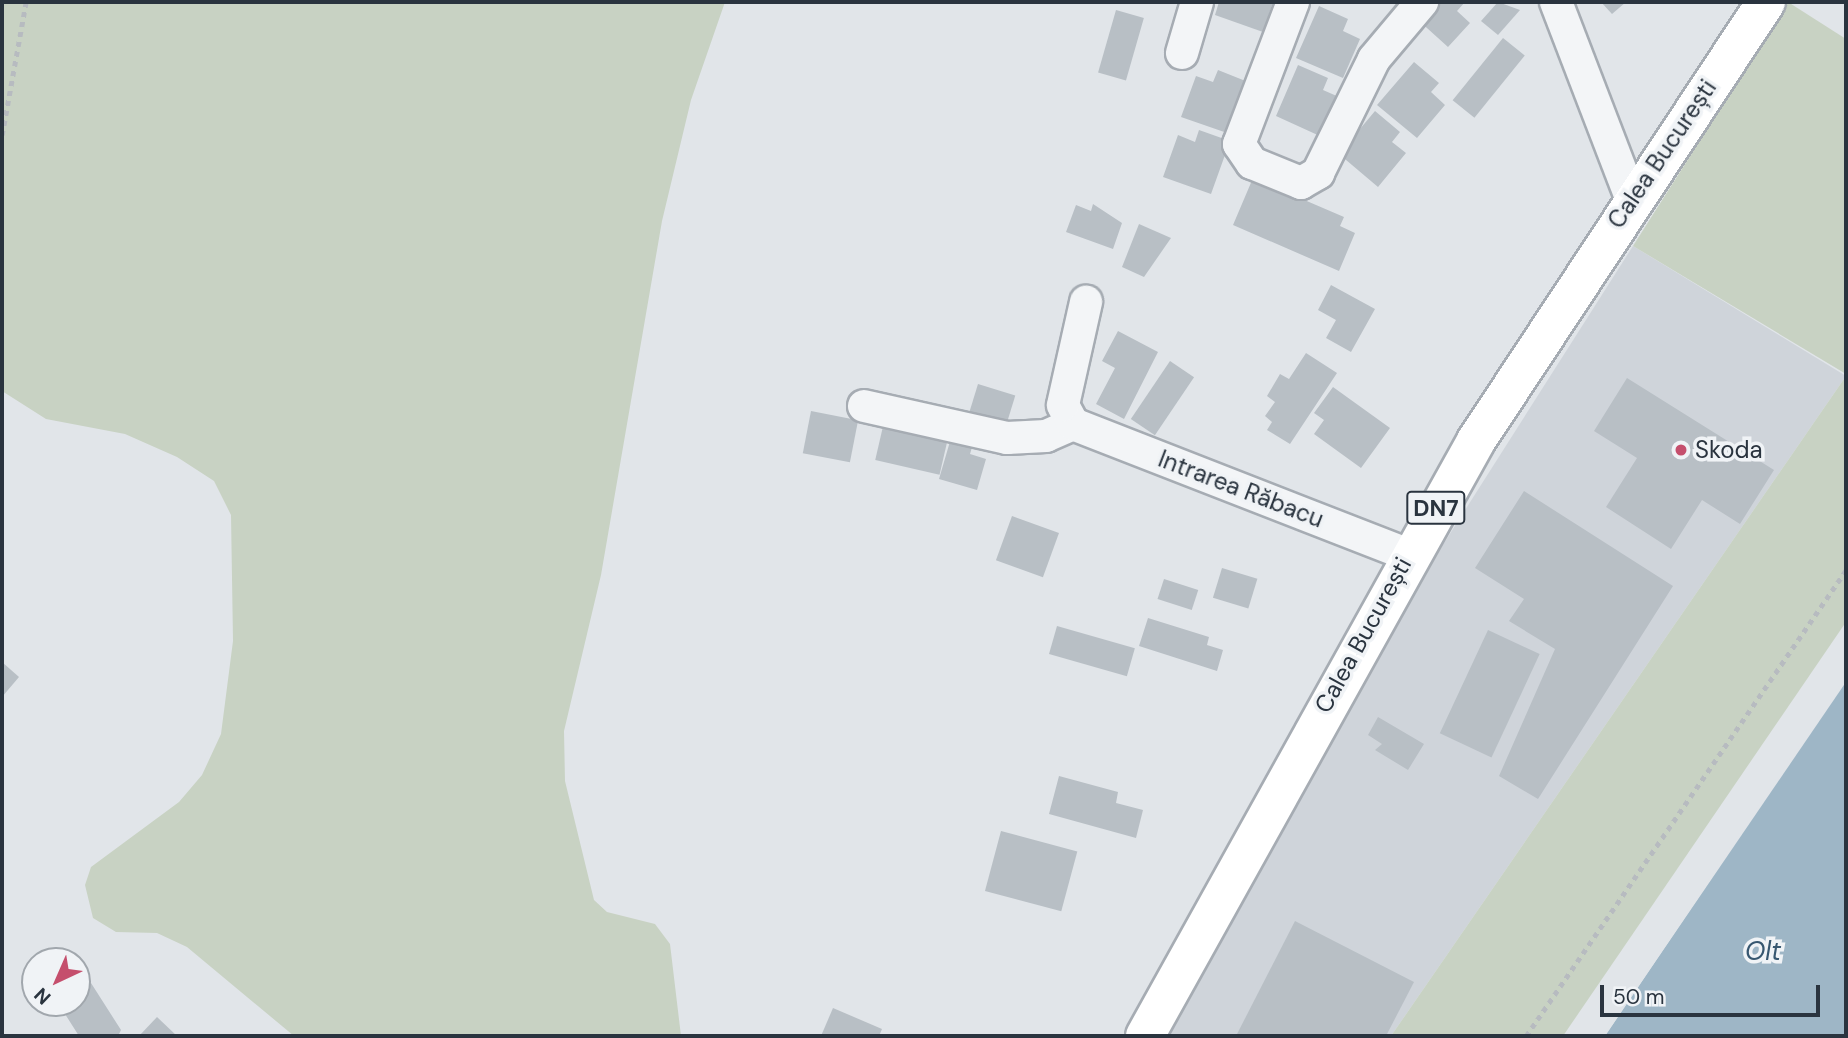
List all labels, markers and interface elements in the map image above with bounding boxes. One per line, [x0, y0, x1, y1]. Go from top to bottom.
street label: Calea București [1602, 74, 1722, 234]
place label: Skoda [1695, 436, 1762, 464]
marker: Skoda [1673, 442, 1689, 458]
street label: Intrarea Răbacu [1154, 444, 1328, 534]
road number: DN7 [1406, 488, 1466, 528]
street label: Calea București [1308, 552, 1418, 718]
water label: Olt [1745, 936, 1781, 968]
north arrow [21, 947, 91, 1017]
scale bar [1603, 972, 1824, 1016]
text: N [29, 982, 56, 1010]
text: 50 m [1613, 983, 1664, 1011]

